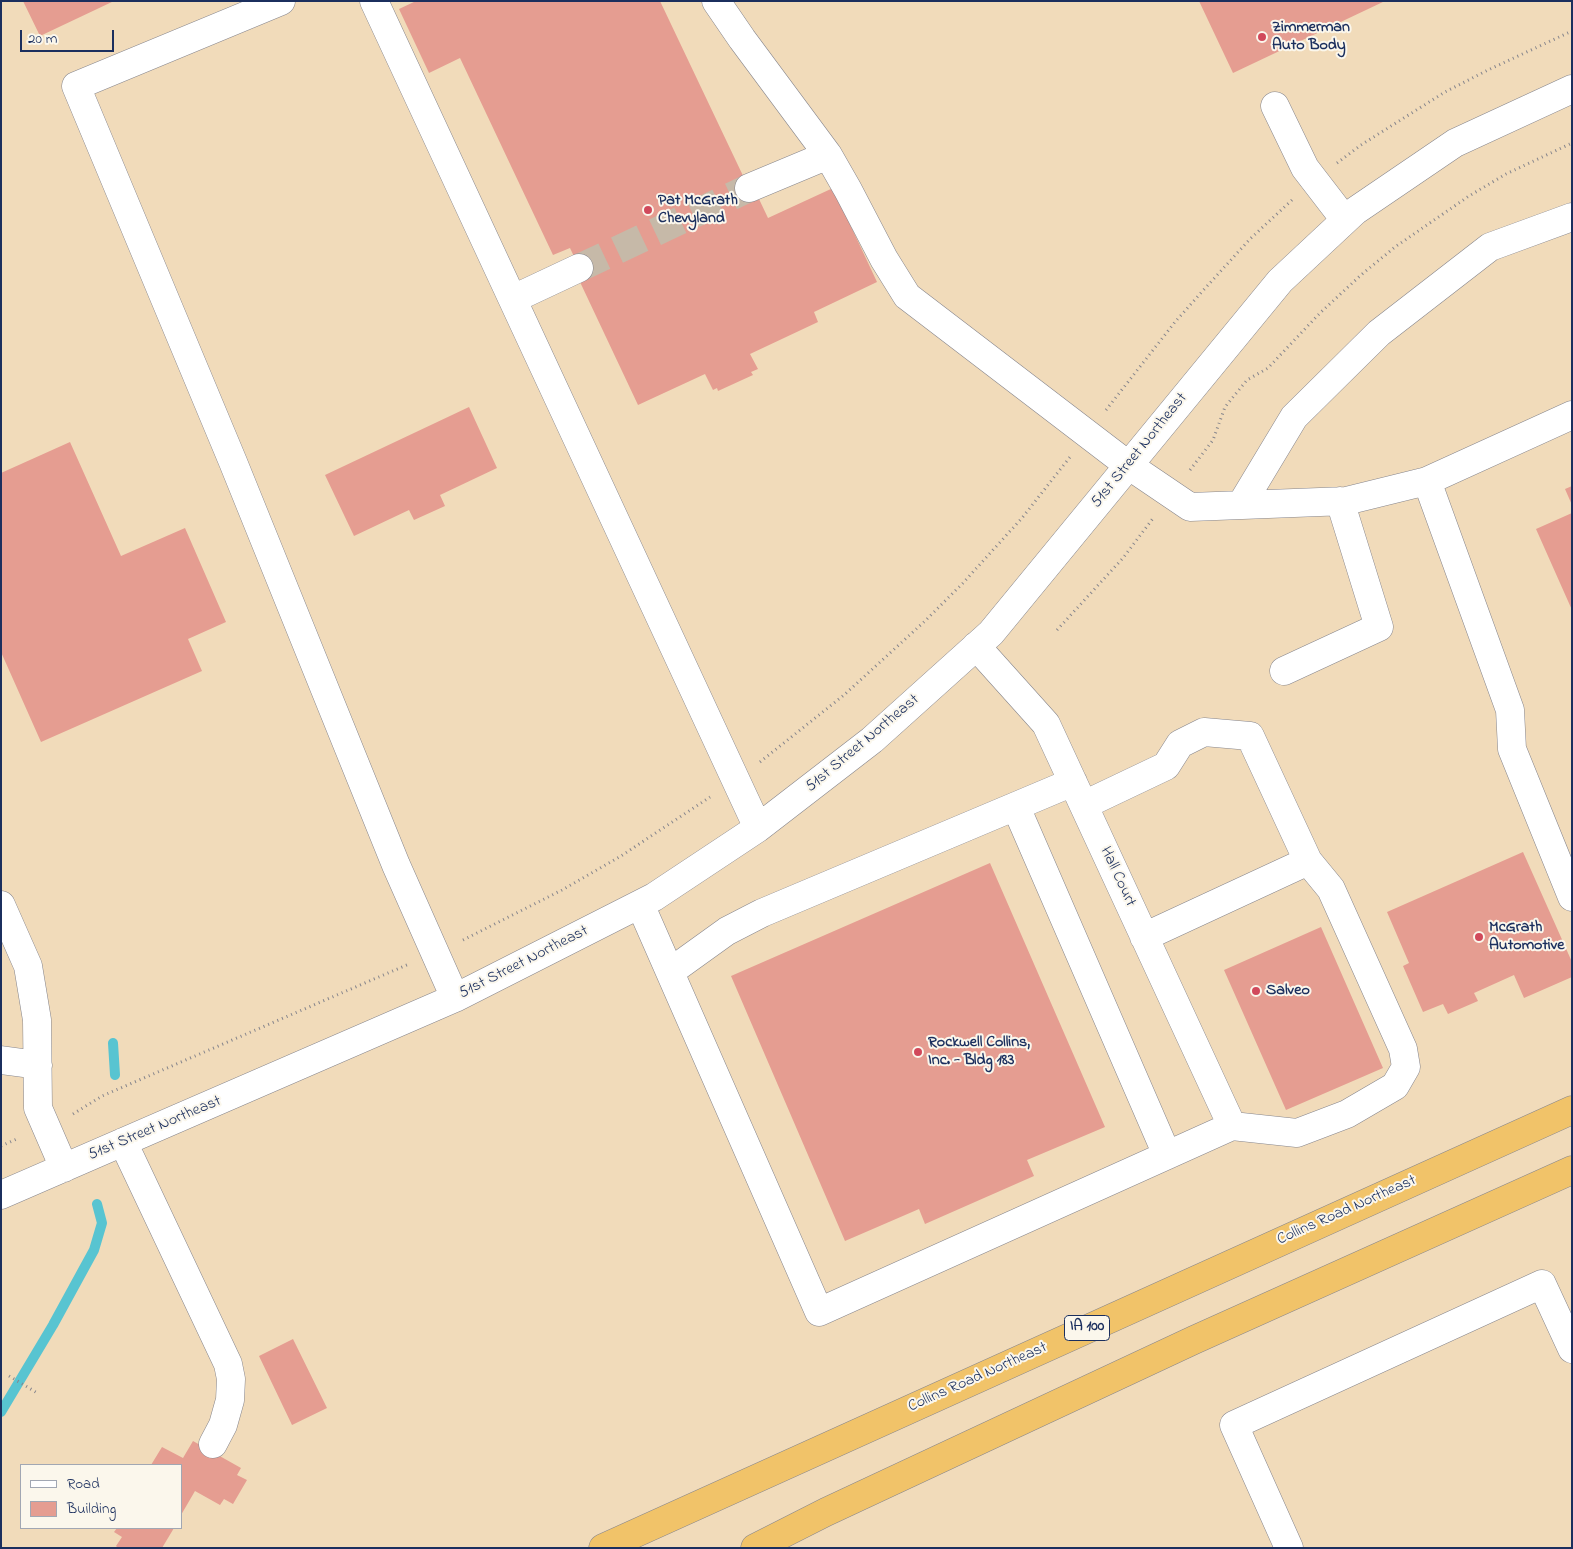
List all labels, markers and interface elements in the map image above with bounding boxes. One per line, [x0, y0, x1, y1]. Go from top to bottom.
place label: Zimmerman Auto Body [1272, 18, 1350, 56]
scale bar [22, 20, 116, 52]
text: 20 m [28, 28, 57, 50]
marker: Zimmerman Auto Body [1256, 31, 1268, 43]
place label: Pat McGrath Chevyland [658, 191, 738, 229]
marker: Pat McGrath Chevyland [642, 204, 654, 216]
street label: 51st Street Northeast [1088, 390, 1192, 512]
street label: 51st Street Northeast [802, 691, 924, 797]
street label: Hall Court [1095, 844, 1139, 910]
place label: McGrath Automotive [1489, 918, 1564, 956]
street label: 51st Street Northeast [456, 922, 592, 1004]
marker: McGrath Automotive [1473, 931, 1485, 943]
place label: Salveo [1266, 981, 1310, 1001]
marker: Salveo [1250, 985, 1262, 997]
place label: Rockwell Collins, Inc. - Bldg 183 [928, 1033, 1030, 1071]
marker: Rockwell Collins, Inc. - Bldg 183 [912, 1046, 924, 1058]
street label: 51st Street Northeast [86, 1092, 224, 1166]
street label: Collins Road Northeast [1275, 1172, 1419, 1250]
road number: IA 100 [1064, 1316, 1110, 1340]
street label: Collins Road Northeast [906, 1339, 1050, 1417]
legend [20, 1464, 182, 1529]
text: Road [67, 1473, 100, 1495]
text: Building [67, 1498, 116, 1520]

